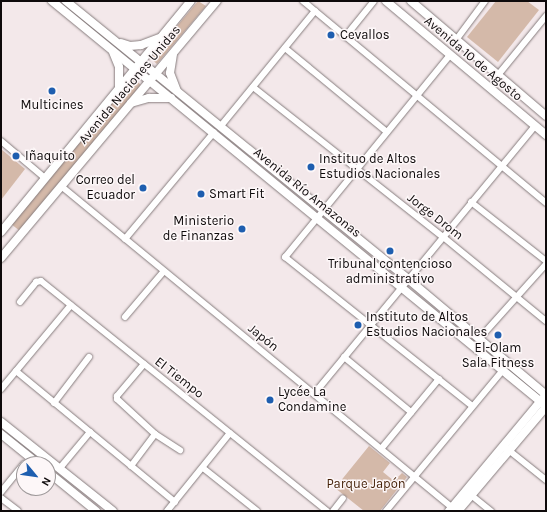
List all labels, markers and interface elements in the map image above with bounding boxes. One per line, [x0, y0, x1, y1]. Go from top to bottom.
street label: Avenida 10 de Agosto [421, 13, 525, 105]
street label: Avenida Naciones Unidas [76, 22, 184, 148]
place label: Cevallos [340, 27, 390, 43]
marker: Cevallos [325, 29, 337, 41]
marker: Multicines [47, 86, 57, 96]
place label: Multicines [20, 97, 84, 113]
street label: Avenida Río Amazonas [250, 145, 364, 241]
place label: Iñaquito [25, 148, 75, 164]
marker: Iñaquito [10, 150, 22, 162]
place label: Instituo de Altos Estudios Nacionales [319, 152, 440, 183]
marker: Instituo de Altos Estudios Nacionales [306, 162, 316, 172]
place label: Correo del Ecuador [76, 173, 135, 204]
marker: Correo del Ecuador [138, 183, 148, 193]
place label: Smart Fit [209, 186, 264, 202]
marker: Smart Fit [196, 189, 206, 199]
street label: Jorge Drom [404, 190, 466, 244]
place label: Ministerio de Finanzas [163, 214, 234, 245]
marker: Ministerio de Finanzas [237, 224, 247, 234]
marker: Tribunal contencioso administrativo [385, 246, 395, 256]
place label: Tribunal contencioso administrativo [328, 257, 452, 288]
place label: Instituto de Altos Estudios Nacionales [366, 310, 487, 341]
marker: Instituto de Altos Estudios Nacionales [353, 320, 363, 330]
street label: Japón [245, 321, 281, 355]
marker: El-Olam Sala Fitness [493, 330, 503, 340]
place label: El-Olam Sala Fitness [462, 341, 534, 372]
street label: El Tiempo [151, 354, 207, 402]
place label: Lycée La Condamine [278, 385, 346, 416]
marker: Lycée La Condamine [265, 395, 275, 405]
north arrow [16, 456, 56, 496]
text: N [38, 475, 54, 488]
park label: Parque Japón [326, 476, 406, 492]

